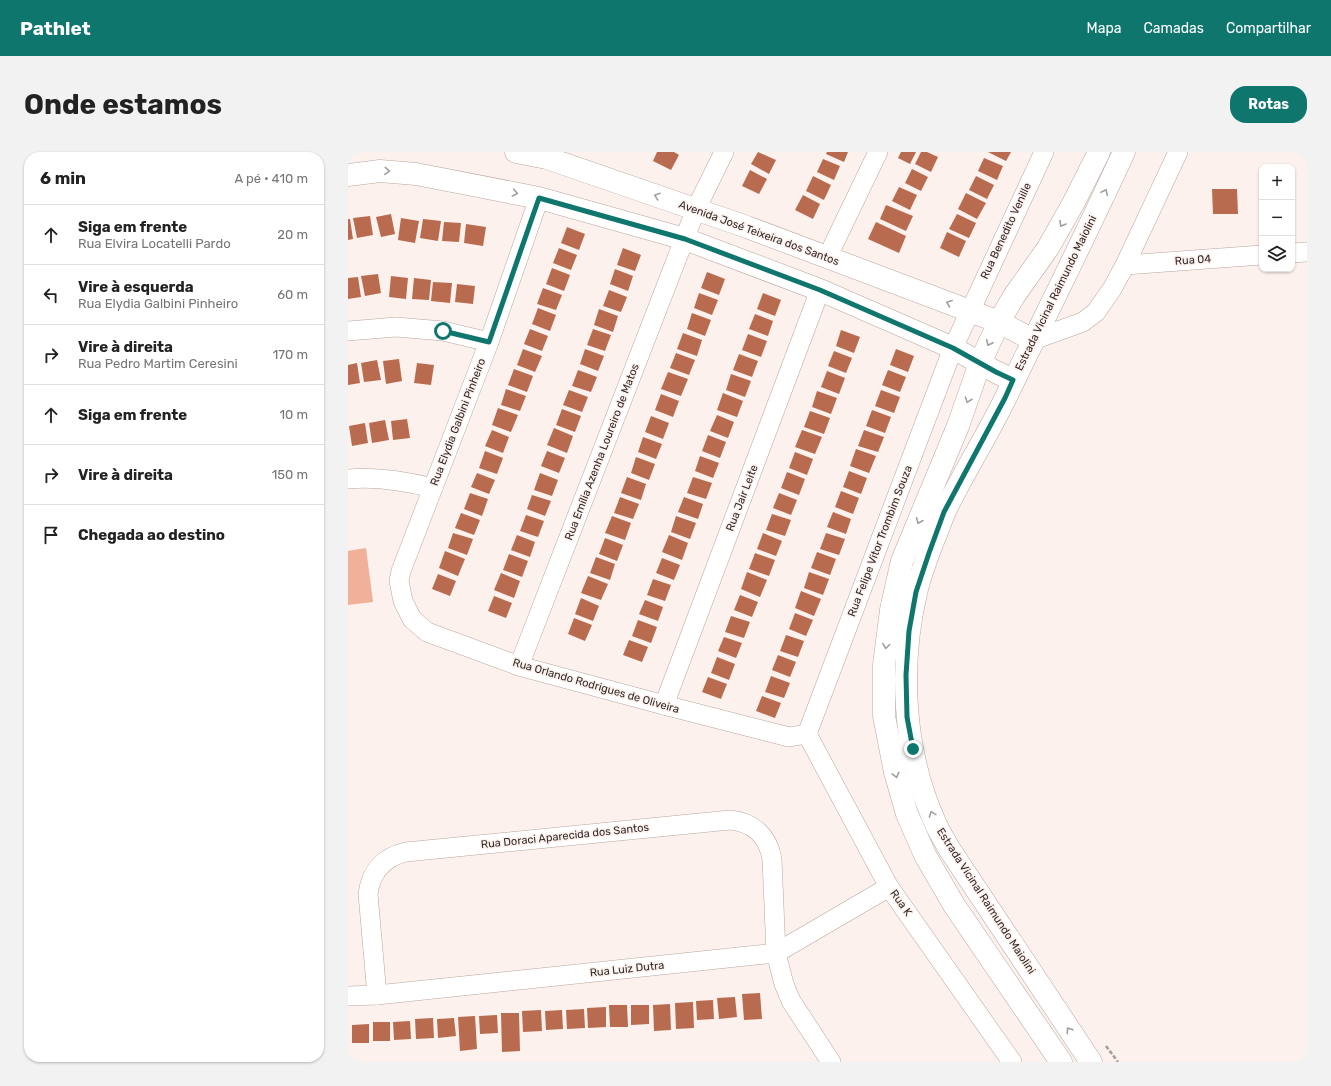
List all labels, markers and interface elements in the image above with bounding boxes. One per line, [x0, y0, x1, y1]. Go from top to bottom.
text: Pathlet [20, 17, 91, 40]
text: Mapa [1087, 20, 1122, 37]
text: Camadas [1144, 20, 1204, 37]
text: Compartilhar [1226, 20, 1311, 37]
button: Rotas [1230, 86, 1307, 123]
text: Onde estamos [24, 88, 222, 121]
map controls [1259, 164, 1295, 272]
button: + [1259, 164, 1295, 200]
one-way arrow [384, 167, 390, 176]
text: 6 min [40, 168, 86, 188]
text: A pé · 410 m [234, 171, 308, 186]
street label: Rua Benedito Venille [978, 181, 1034, 281]
one-way arrow [512, 188, 518, 197]
one-way arrow [1101, 189, 1109, 196]
one-way arrow [654, 192, 661, 200]
street label: Avenida José Teixeira dos Santos [677, 198, 841, 268]
button: − [1259, 200, 1295, 236]
street label: Estrada Vicinal Raimundo Maiolini [1013, 213, 1099, 373]
text: Siga em frente [78, 218, 187, 236]
one-way arrow [1059, 220, 1067, 227]
icon: ahead [40, 224, 62, 246]
text: 20 m [277, 227, 308, 242]
text: Rua Elvira Locatelli Pardo [78, 236, 231, 251]
button: layers [1259, 236, 1295, 272]
street label: Rua 04 [1174, 252, 1212, 268]
text: Vire à esquerda [78, 278, 194, 296]
icon: left [40, 284, 62, 306]
text: 60 m [277, 287, 308, 302]
text: Rua Elydia Galbini Pinheiro [78, 296, 238, 311]
one-way arrow [946, 300, 953, 308]
route start [434, 322, 452, 340]
text: Vire à direita [78, 338, 173, 356]
one-way arrow [986, 338, 994, 346]
icon: right [40, 344, 62, 366]
text: 170 m [273, 347, 308, 362]
text: Rua Pedro Martim Ceresini [78, 356, 238, 371]
street label: Rua Elydia Galbini Pinheiro [428, 356, 488, 488]
street label: Rua Emília Azenha Loureiro de Matos [562, 362, 642, 542]
one-way arrow [964, 397, 972, 404]
icon: ahead [40, 404, 62, 426]
text: Siga em frente [78, 406, 187, 424]
text: 10 m [279, 407, 308, 422]
street label: Rua Jair Leite [723, 463, 761, 533]
street label: Rua Felipe Vitor Trombim Souza [845, 463, 915, 619]
icon: right [40, 464, 62, 486]
text: Vire à direita [78, 466, 173, 484]
text: 150 m [272, 467, 308, 482]
one-way arrow [915, 517, 923, 524]
icon: arrive [40, 524, 62, 546]
text: Chegada ao destino [78, 526, 225, 544]
one-way arrow [882, 643, 891, 649]
street label: Rua Orlando Rodrigues de Oliveira [511, 656, 681, 716]
route end [904, 740, 922, 758]
one-way arrow [891, 771, 899, 778]
one-way arrow [928, 811, 936, 818]
street label: Rua Doraci Aparecida dos Santos [480, 821, 650, 851]
street label: Estrada Vicinal Raimundo Maiolini [934, 826, 1038, 976]
street label: Rua K [887, 887, 915, 919]
street label: Rua Luiz Dutra [589, 959, 665, 979]
one-way arrow [1067, 1027, 1074, 1034]

